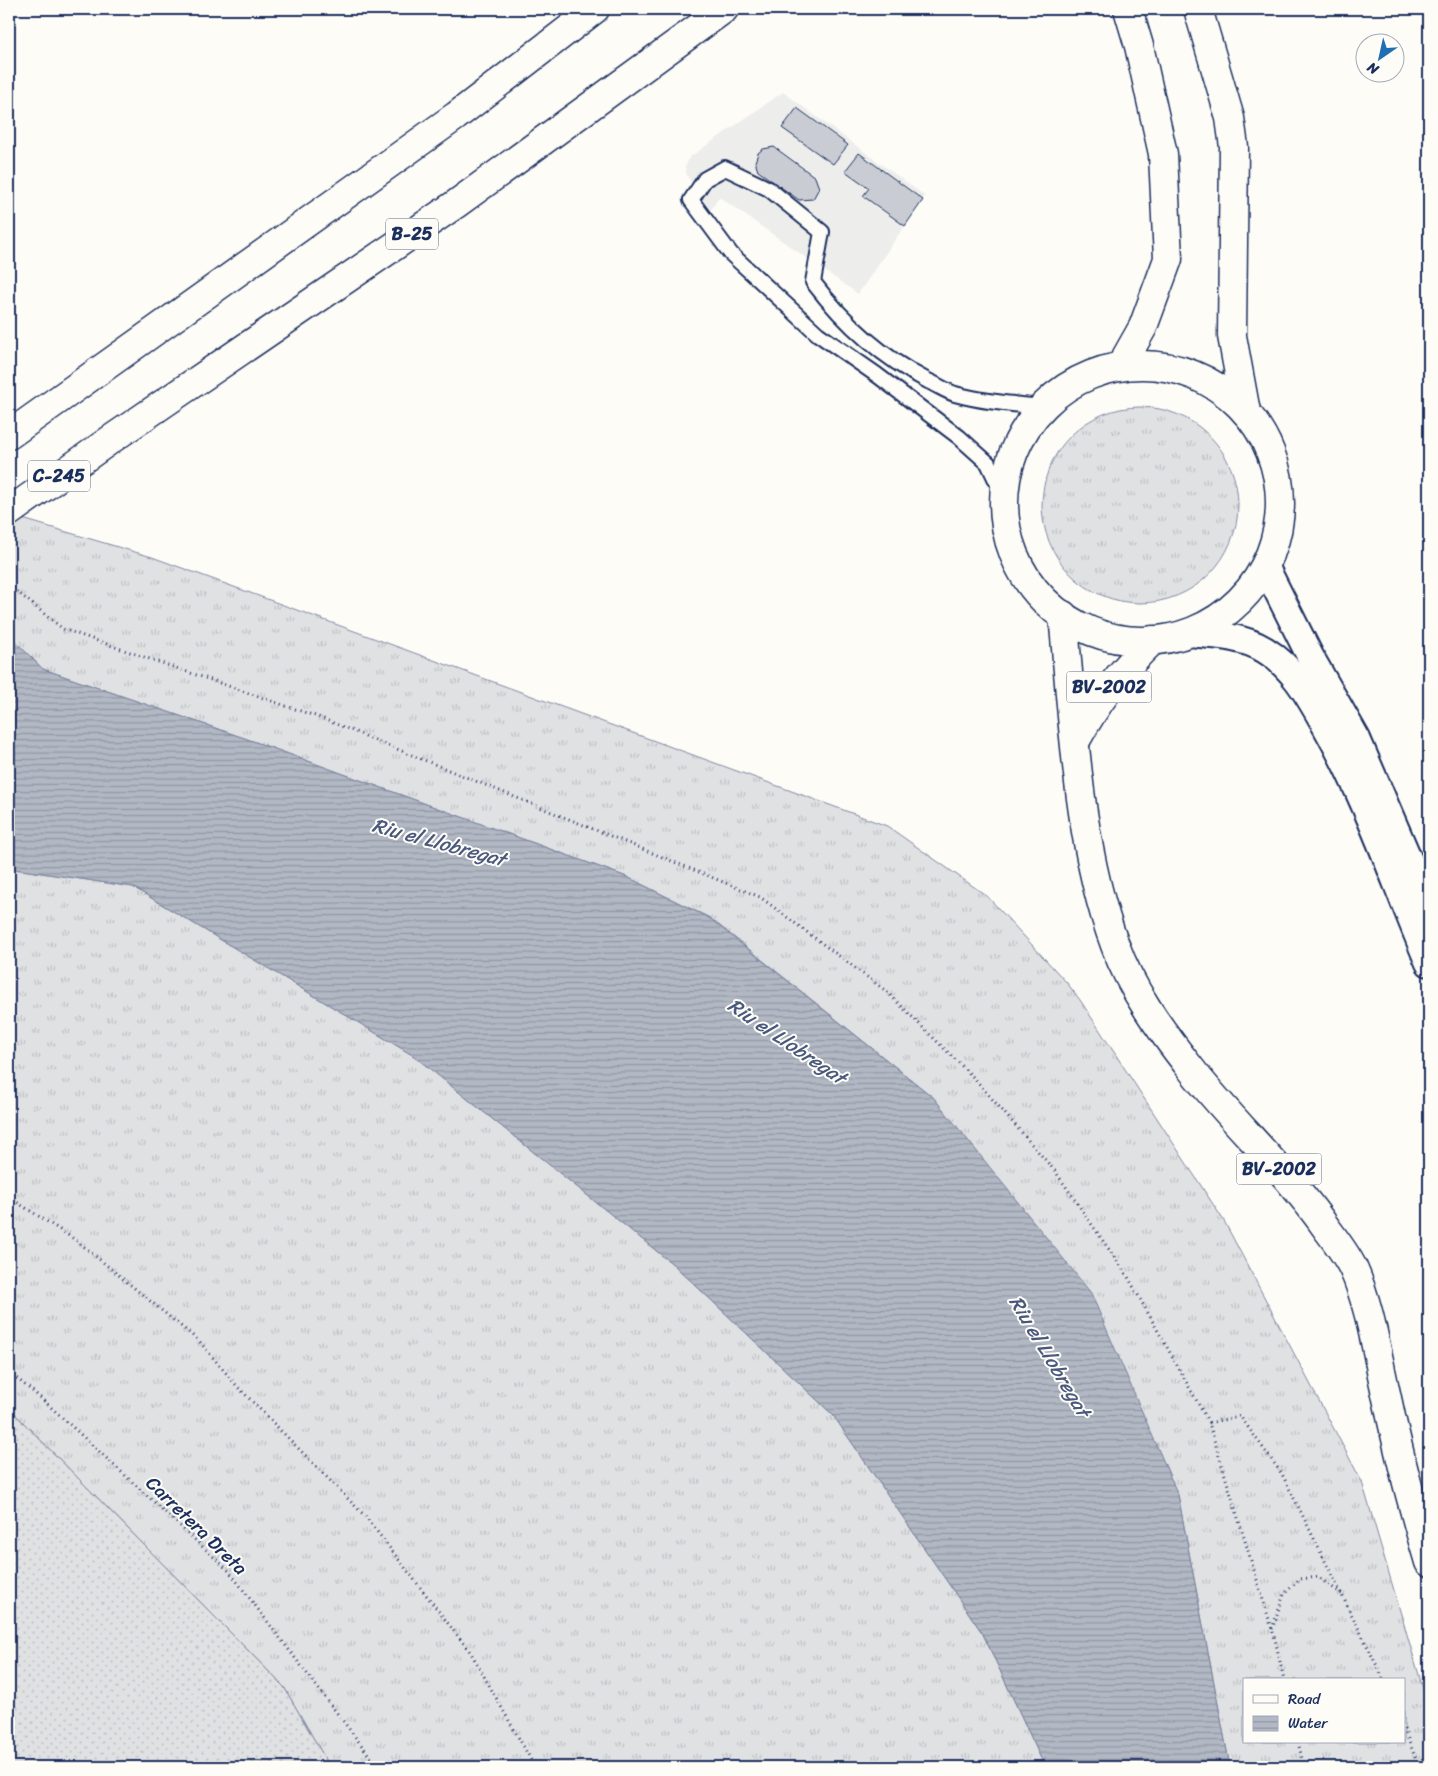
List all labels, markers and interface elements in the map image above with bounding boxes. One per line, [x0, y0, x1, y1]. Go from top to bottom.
north arrow [1356, 32, 1406, 82]
text: N [1362, 55, 1385, 82]
road number: B-25 [386, 218, 438, 250]
road number: C-245 [28, 461, 90, 492]
road number: BV-2002 [1066, 672, 1152, 702]
water label: Riu el Llobregat [368, 808, 512, 878]
water label: Riu el Llobregat [720, 989, 856, 1096]
road number: BV-2002 [1236, 1154, 1322, 1184]
water label: Riu el Llobregat [999, 1289, 1101, 1426]
street label: Carretera Dreta [138, 1468, 256, 1583]
legend [1243, 1678, 1406, 1744]
text: Road [1288, 1686, 1321, 1712]
text: Water [1288, 1710, 1328, 1736]

